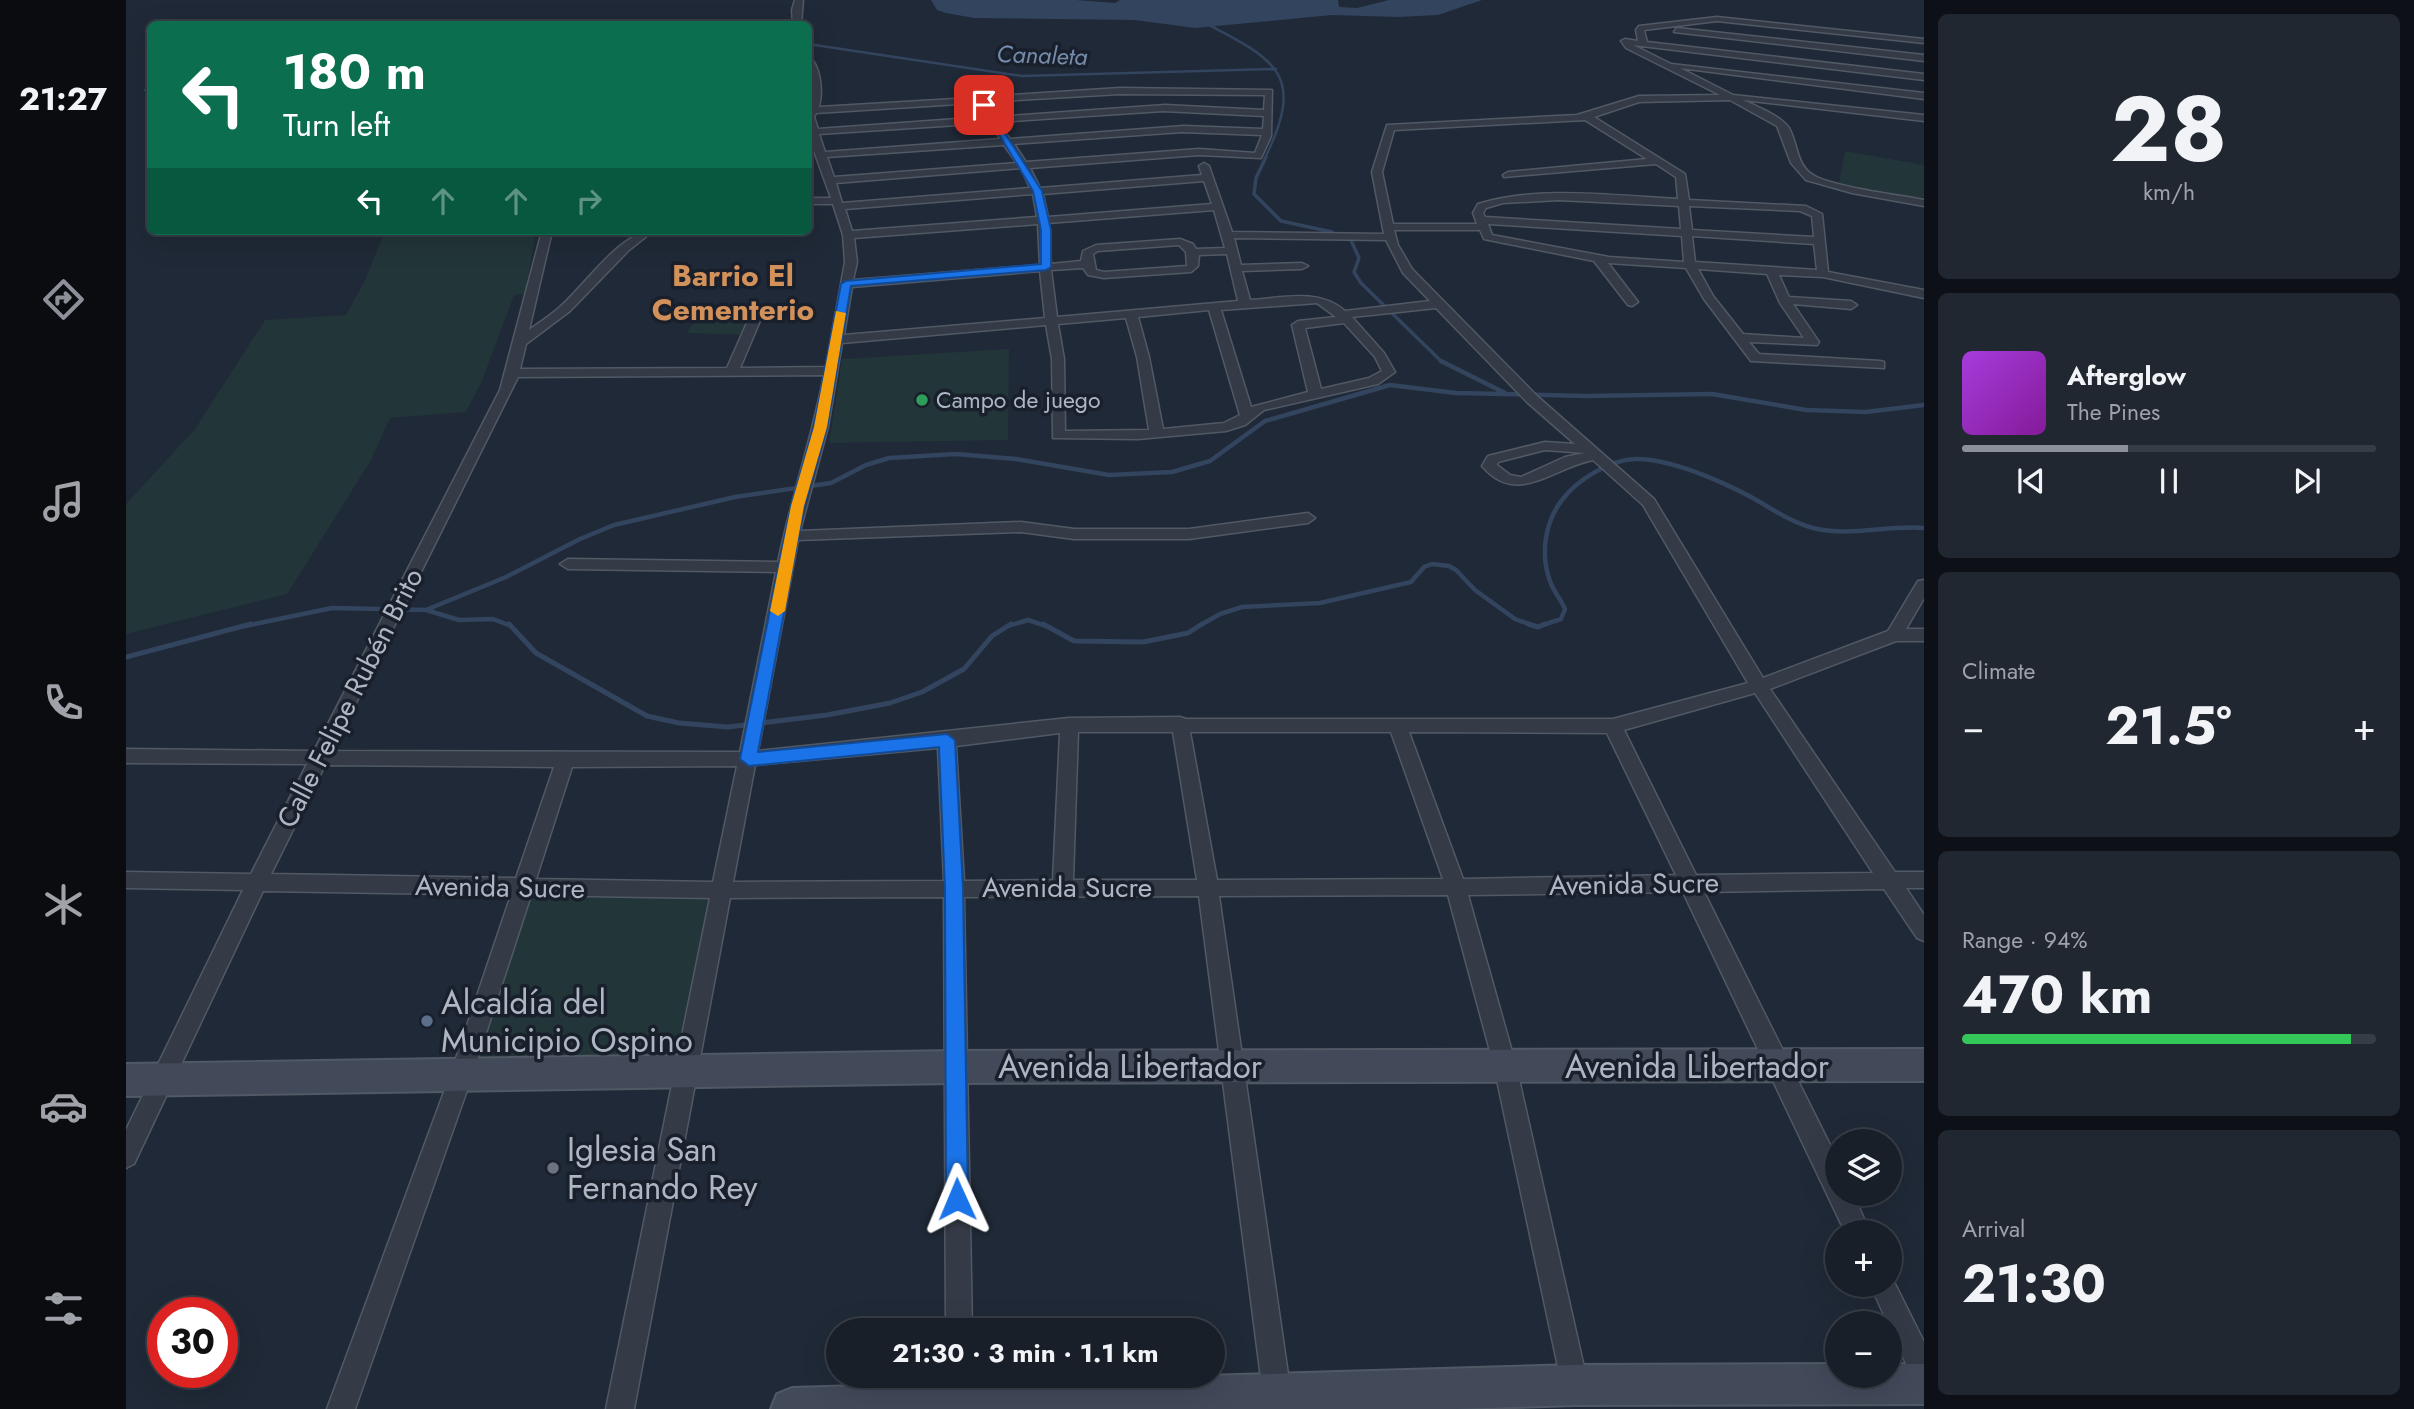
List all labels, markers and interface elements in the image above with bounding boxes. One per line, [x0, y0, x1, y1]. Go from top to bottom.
water label: Canaleta [996, 36, 1088, 74]
text: 180 m [283, 37, 426, 107]
icon: left [168, 49, 259, 140]
text: 28 [2111, 64, 2227, 195]
pin [954, 75, 1014, 135]
text: 21:27 [19, 76, 107, 122]
icon: arrive [965, 86, 1003, 124]
text: Turn left [283, 102, 390, 148]
text: km/h [2143, 175, 2195, 209]
icon: left [351, 182, 389, 220]
icon: ahead [424, 182, 462, 220]
icon: ahead [497, 182, 535, 220]
icon: right [570, 182, 608, 220]
district label: Barrio El Cementerio [652, 254, 814, 331]
icon: directions [39, 275, 88, 324]
text: Afterglow [2067, 357, 2186, 395]
place label: Campo de juego [936, 383, 1101, 417]
marker: Campo de juego [914, 392, 930, 408]
text: The Pines [2067, 395, 2160, 429]
icon: previous [2012, 462, 2050, 500]
icon: pause [2150, 462, 2188, 500]
icon: next [2288, 462, 2326, 500]
icon: music [39, 477, 88, 526]
street label: Calle Felipe Rubén Brito [267, 561, 433, 835]
text: Climate [1962, 654, 2035, 688]
icon: phone [39, 678, 88, 727]
text: 21.5° [2105, 688, 2232, 764]
text: − [1962, 699, 1984, 754]
text: + [2353, 699, 2376, 754]
street label: Avenida Sucre [1549, 862, 1719, 906]
street label: Avenida Sucre [415, 865, 585, 909]
street label: Avenida Sucre [982, 867, 1152, 908]
icon: climate [39, 880, 88, 929]
text: Range · 94% [1962, 923, 2088, 957]
text: 470 km [1962, 957, 2152, 1033]
place label: Alcaldía del Municipio Ospino [441, 979, 693, 1064]
marker: Alcaldía del Municipio Ospino [419, 1013, 435, 1029]
street label: Avenida Libertador [998, 1043, 1263, 1090]
street label: Avenida Libertador [1565, 1043, 1830, 1090]
icon: car [39, 1082, 88, 1131]
place label: Iglesia San Fernando Rey [567, 1126, 758, 1211]
map controls [1825, 1129, 1902, 1388]
button: layers [1825, 1129, 1902, 1206]
marker: Iglesia San Fernando Rey [545, 1160, 561, 1176]
position arrow [920, 1162, 994, 1236]
text: Arrival [1962, 1212, 2025, 1246]
button: + [1825, 1220, 1902, 1297]
text: 21:30 [1962, 1246, 2106, 1322]
icon: filters [39, 1284, 88, 1333]
speed limit sign: 30 [147, 1297, 238, 1388]
button: − [1825, 1311, 1902, 1388]
text: 21:30 · 3 min · 1.1 km [892, 1334, 1159, 1372]

